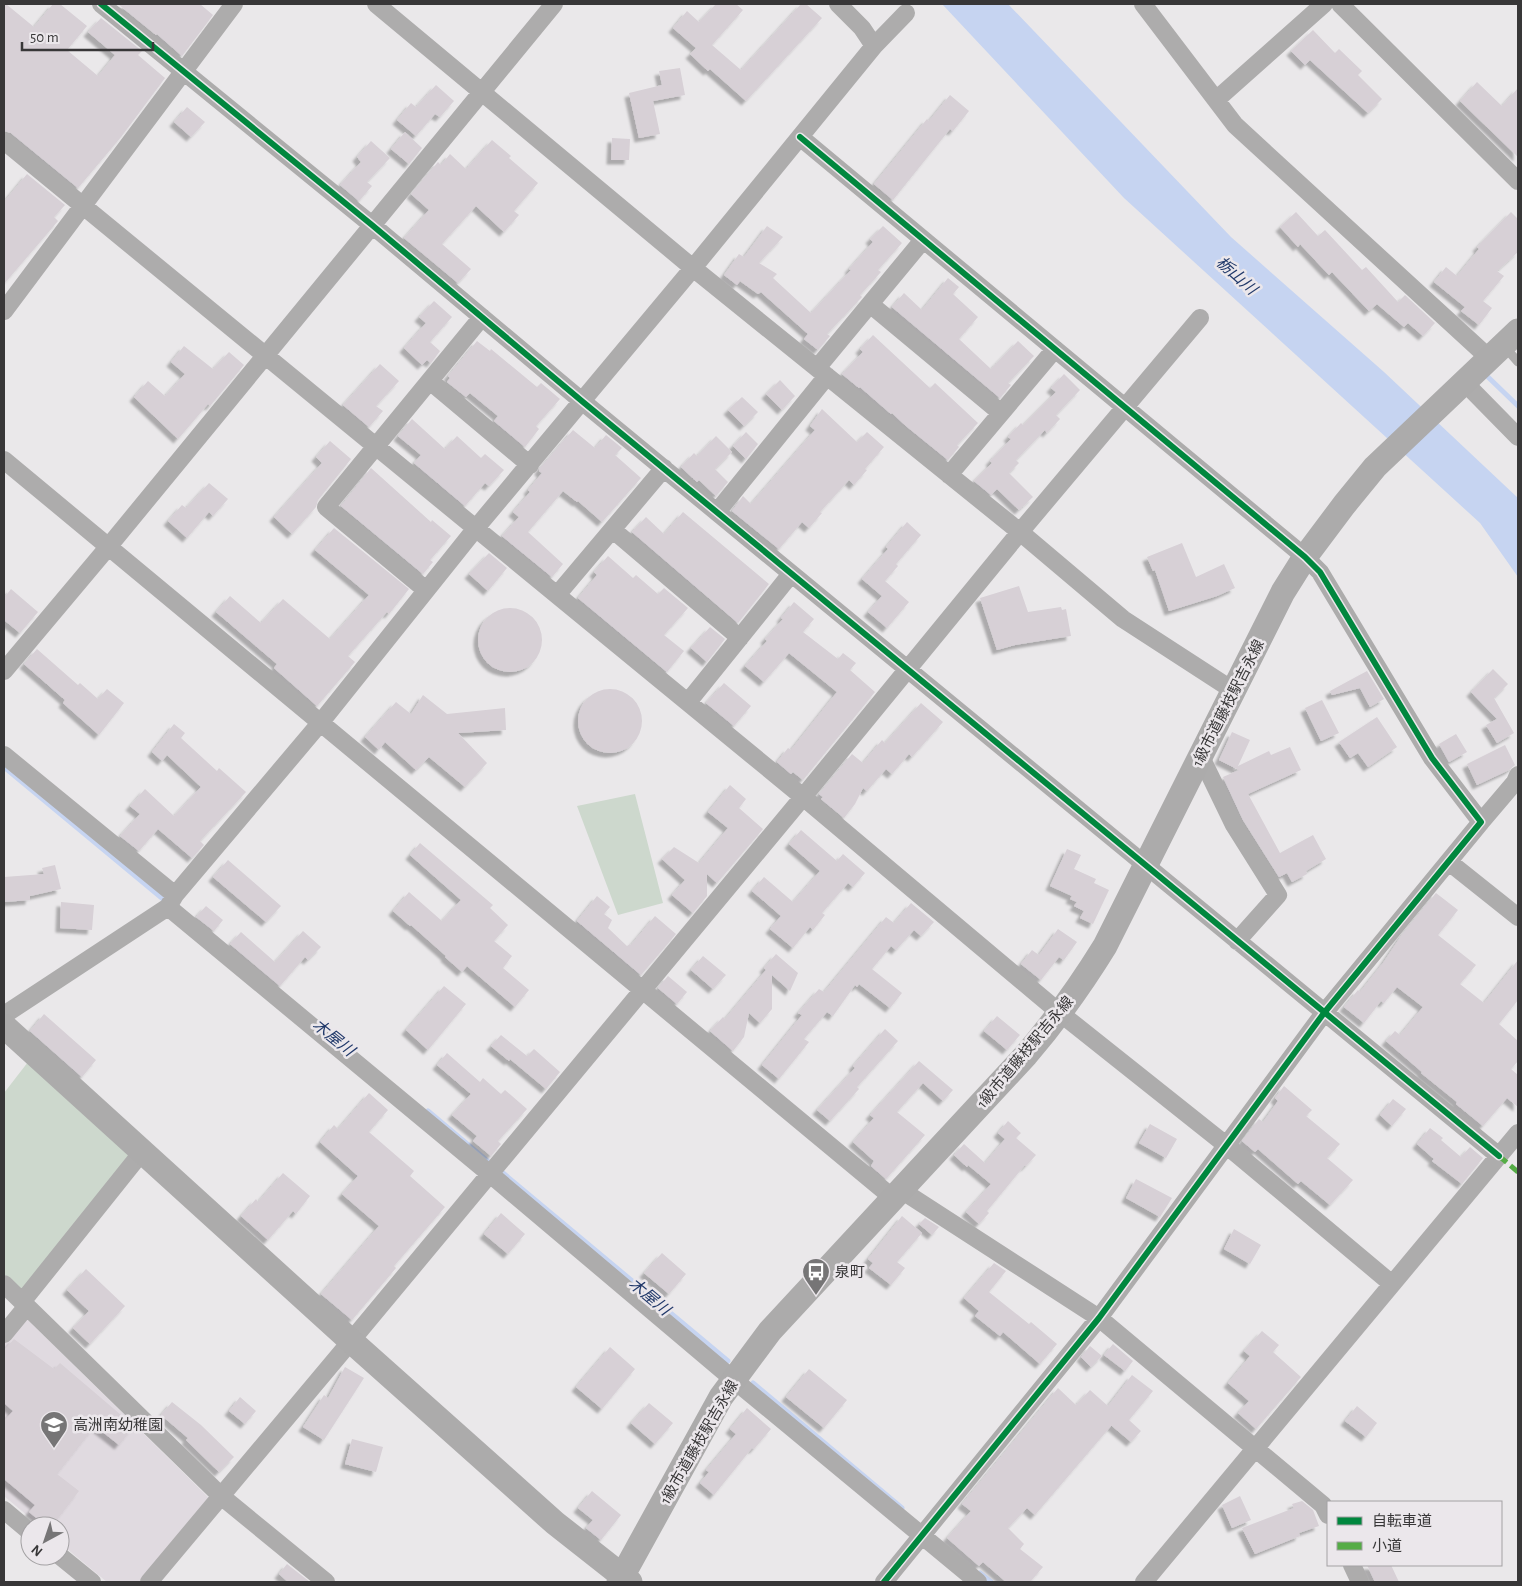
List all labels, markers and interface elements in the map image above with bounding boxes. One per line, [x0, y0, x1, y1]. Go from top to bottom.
scale bar [22, 20, 154, 52]
text: 50 m [30, 30, 59, 45]
water label: 栃山川 [1213, 253, 1262, 299]
street label: 1級市道藤枝駅吉永線 [1189, 637, 1267, 769]
street label: 1級市道藤枝駅吉永線 [974, 993, 1076, 1111]
water label: 木屋川 [310, 1016, 359, 1060]
bus stop icon: 泉町 [801, 1257, 831, 1296]
place label: 泉町 [835, 1264, 865, 1280]
water label: 木屋川 [626, 1274, 675, 1320]
street label: 1級市道藤枝駅吉永線 [657, 1377, 741, 1507]
school or university icon: 高洲南幼稚園 [39, 1410, 69, 1449]
place label: 高洲南幼稚園 [73, 1416, 163, 1433]
legend [1327, 1501, 1502, 1566]
text: 自転車道 [1372, 1513, 1432, 1529]
north arrow [20, 1516, 70, 1566]
text: 小道 [1372, 1538, 1402, 1554]
text: N [29, 1542, 46, 1559]

